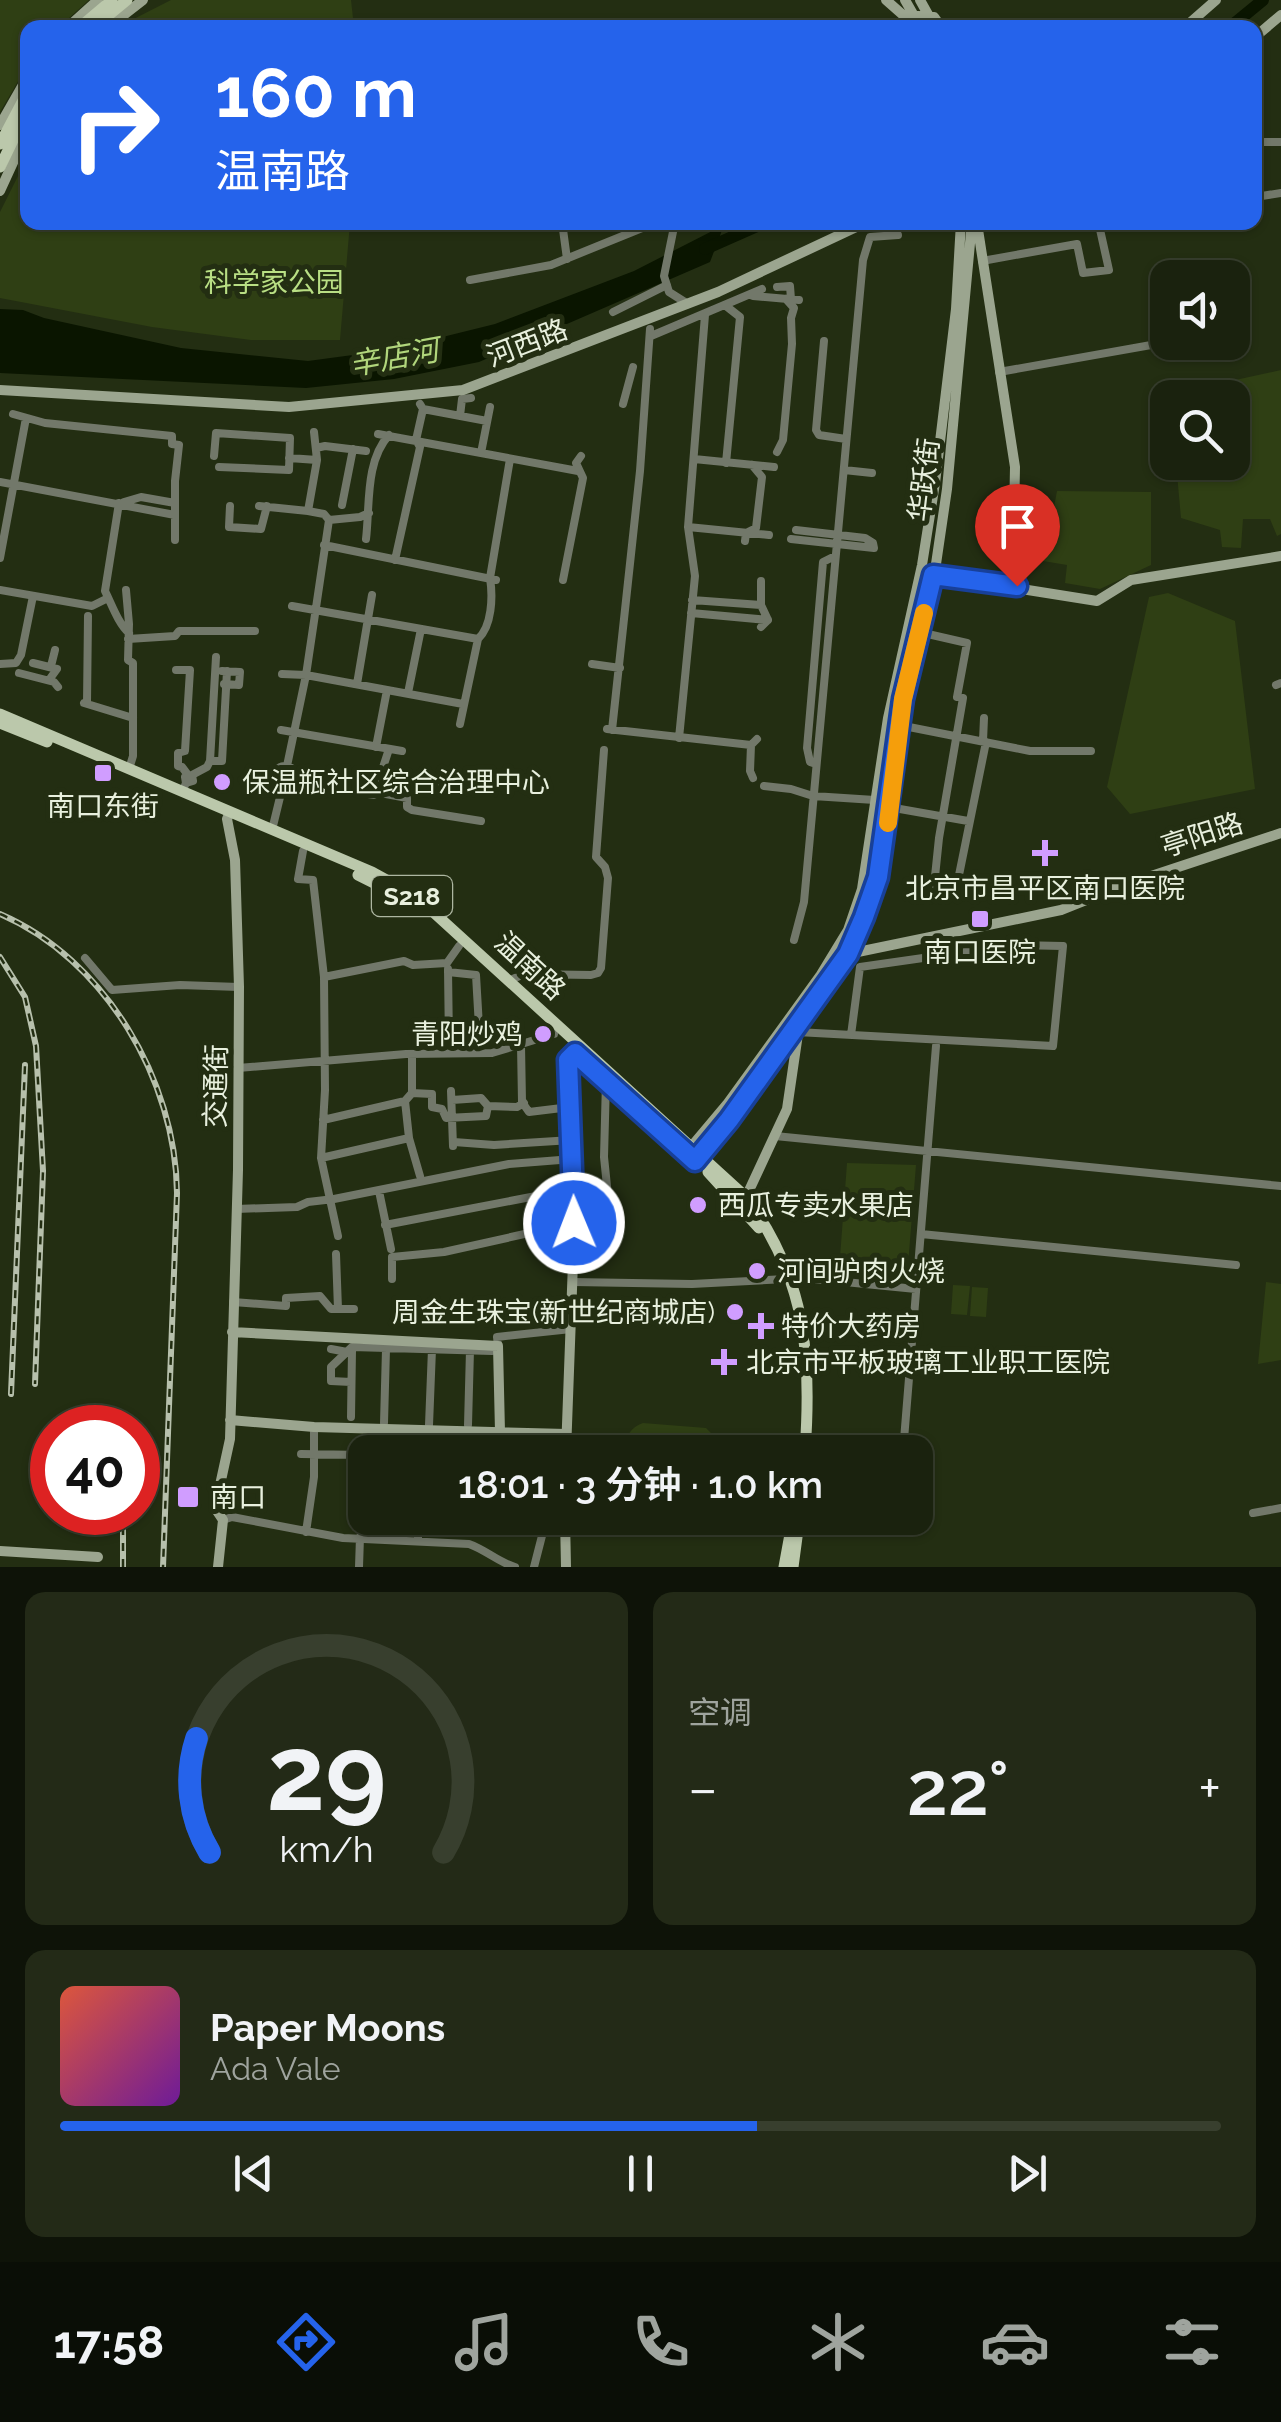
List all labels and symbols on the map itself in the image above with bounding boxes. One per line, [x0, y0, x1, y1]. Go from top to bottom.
park label: 科学家公园 [204, 266, 344, 299]
street label: 河西路 [482, 313, 572, 373]
water label: 辛店河 [347, 331, 446, 382]
street label: 华跃街 [903, 436, 945, 524]
pin [975, 484, 1060, 587]
marker: 南口东街 [92, 762, 114, 784]
place label: 保温瓶社区综合治理中心 [242, 766, 550, 799]
marker: 保温瓶社区综合治理中心 [211, 771, 233, 793]
place label: 南口东街 [47, 790, 159, 823]
street label: 亭阳路 [1157, 806, 1247, 864]
marker: 北京市昌平区南口医院 [1032, 840, 1058, 866]
place label: 北京市昌平区南口医院 [905, 872, 1185, 905]
road number: S218 [372, 876, 452, 916]
marker: 南口医院 [969, 908, 991, 930]
street label: 温南路 [488, 925, 572, 1007]
place label: 南口医院 [924, 936, 1036, 969]
place label: 青阳炒鸡 [411, 1018, 523, 1051]
marker: 青阳炒鸡 [532, 1023, 554, 1045]
street label: 交通街 [199, 1044, 233, 1128]
position arrow [522, 1171, 626, 1275]
place label: 西瓜专卖水果店 [718, 1189, 914, 1222]
marker: 西瓜专卖水果店 [687, 1194, 709, 1216]
place label: 河间驴肉火烧 [777, 1255, 945, 1288]
marker: 河间驴肉火烧 [746, 1260, 768, 1282]
place label: 周金生珠宝(新世纪商城店) [392, 1296, 715, 1329]
marker: 周金生珠宝(新世纪商城店) [724, 1301, 746, 1323]
place label: 特价大药房 [781, 1310, 921, 1343]
marker: 特价大药房 [750, 1315, 772, 1337]
place label: 北京市平板玻璃工业职工医院 [746, 1346, 1110, 1379]
marker: 北京市平板玻璃工业职工医院 [711, 1349, 737, 1375]
speed limit sign: 40 [30, 1405, 160, 1535]
place label: 南口 [210, 1481, 266, 1514]
marker: 南口 [175, 1484, 201, 1510]

